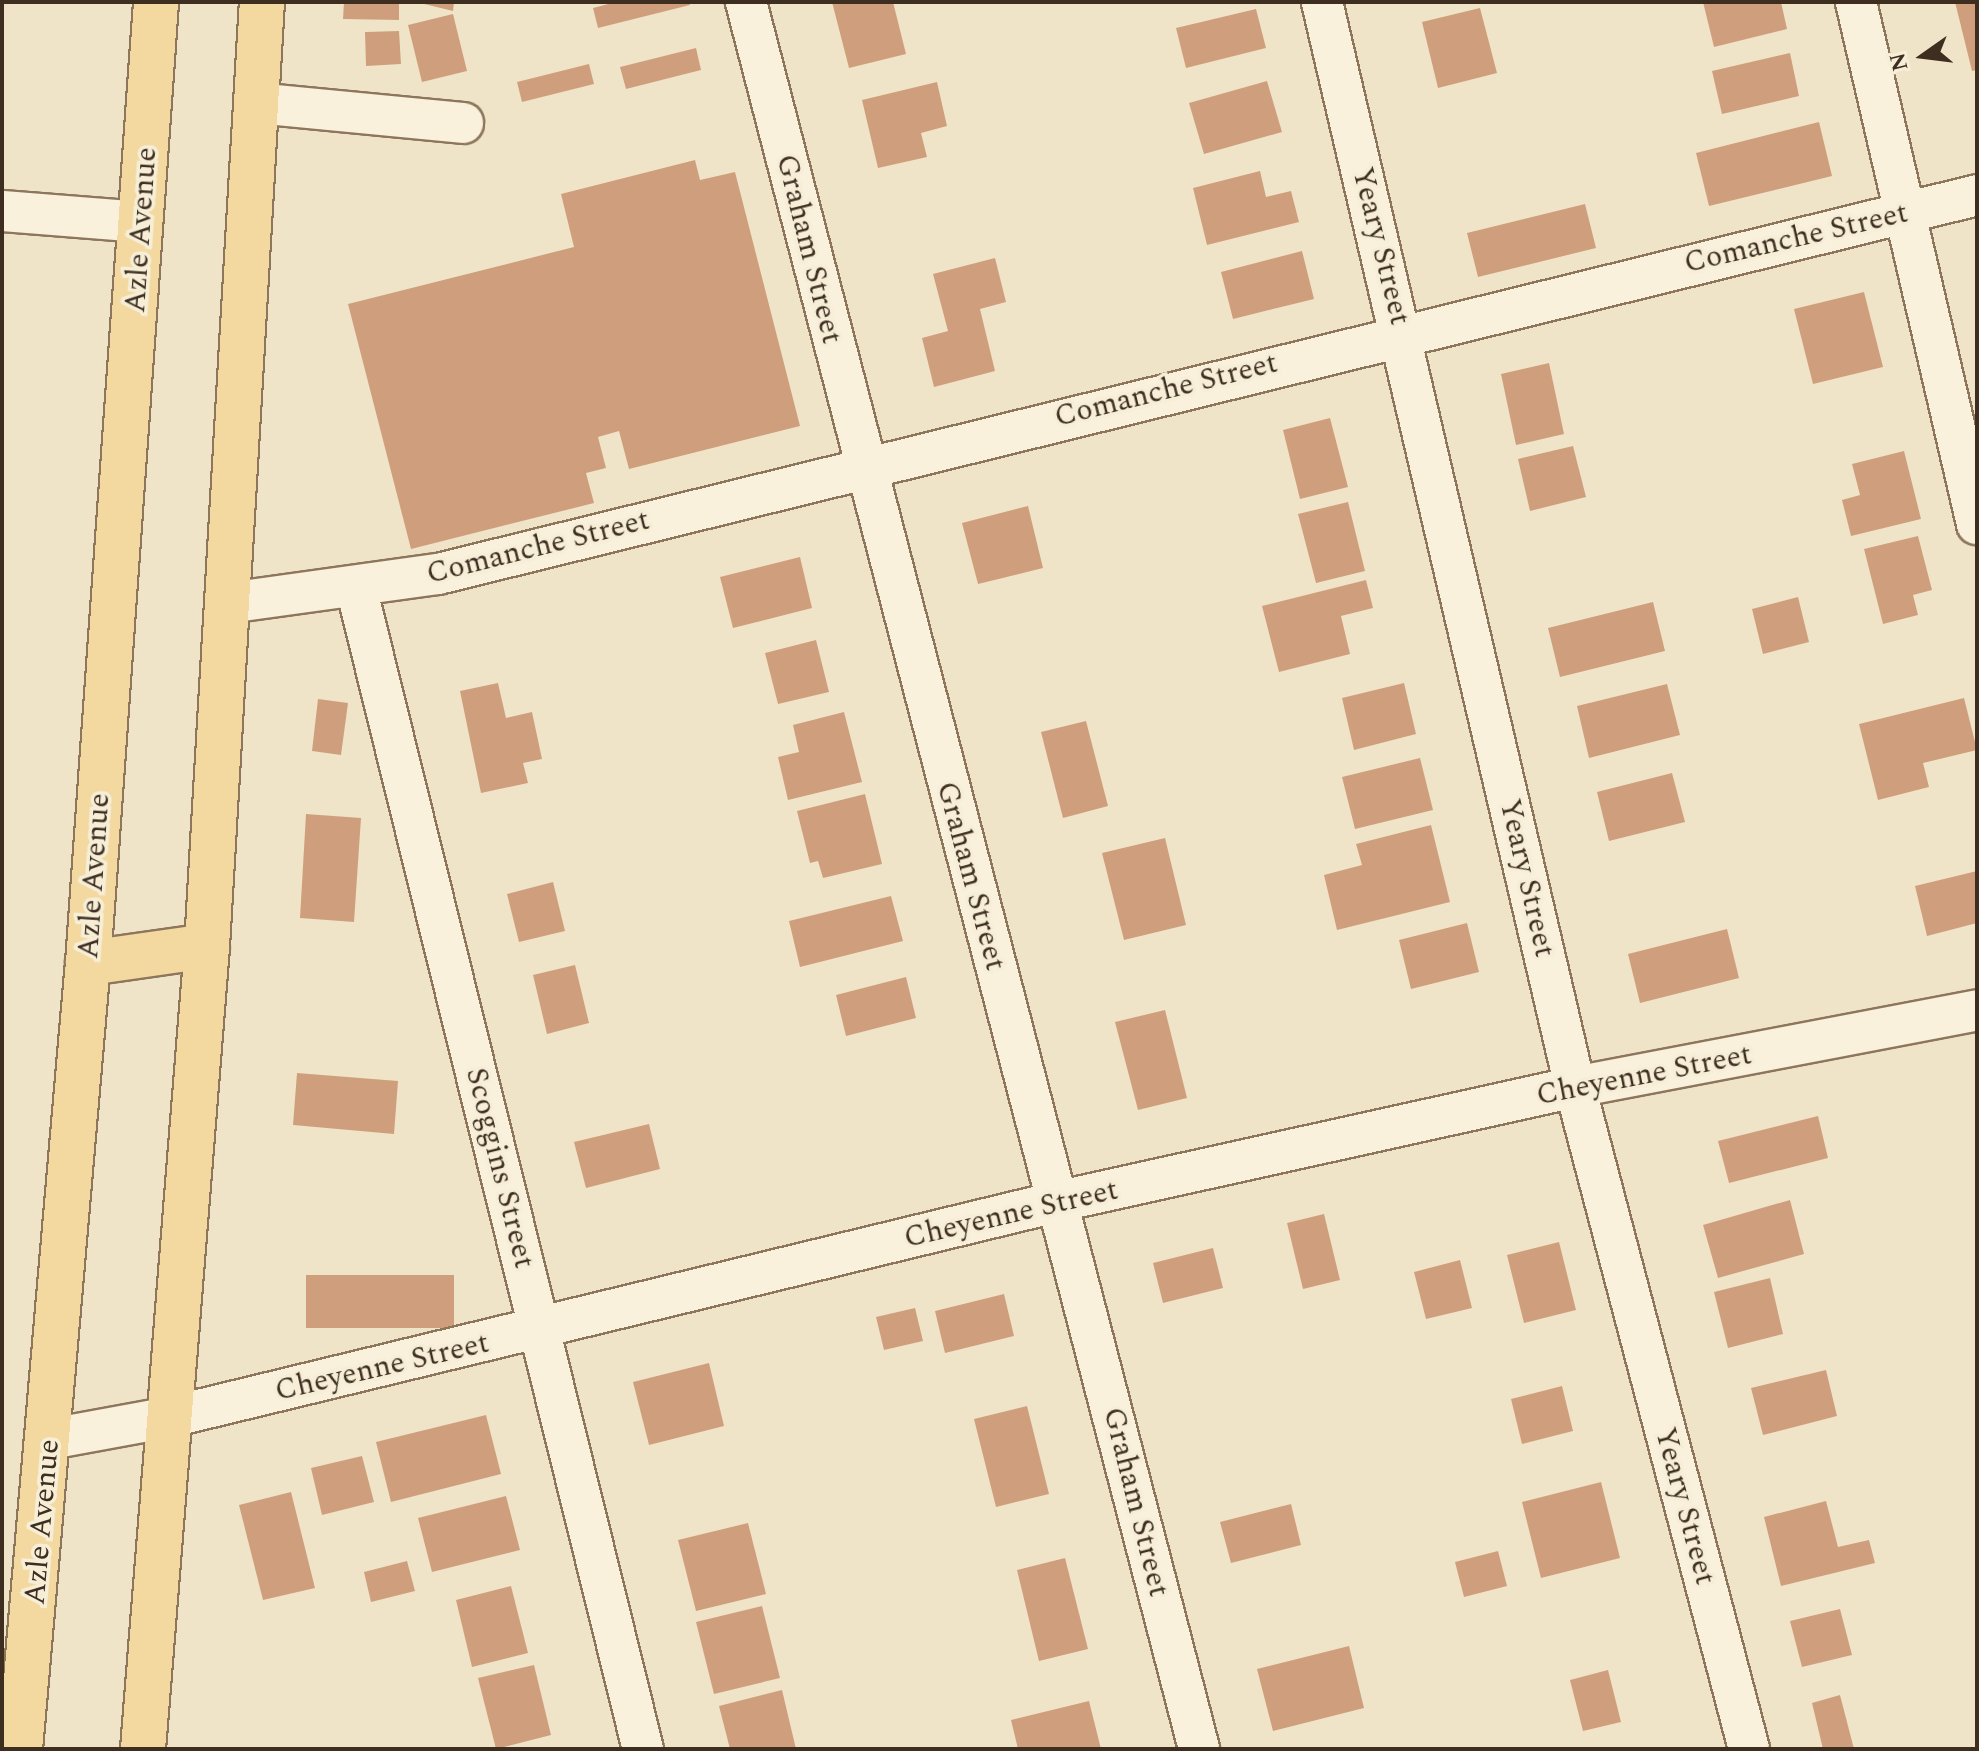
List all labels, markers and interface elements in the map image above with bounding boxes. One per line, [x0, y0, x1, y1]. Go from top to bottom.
north arrow [1883, 16, 1963, 96]
text: N [1881, 49, 1917, 75]
street label: Azle Avenue [117, 146, 165, 314]
street label: Graham Street [768, 151, 850, 347]
street label: Yeary Street [1344, 163, 1418, 329]
street label: Comanche Street [1681, 195, 1911, 281]
street label: Comanche Street [1051, 345, 1281, 435]
street label: Comanche Street [423, 502, 653, 592]
street label: Graham Street [929, 778, 1013, 974]
street label: Azle Avenue [70, 792, 118, 960]
street label: Yeary Street [1491, 795, 1563, 961]
street label: Cheyenne Street [1533, 1037, 1755, 1113]
street label: Scoggins Street [458, 1064, 542, 1272]
street label: Cheyenne Street [901, 1172, 1121, 1256]
street label: Cheyenne Street [272, 1325, 492, 1409]
street label: Graham Street [1095, 1404, 1177, 1600]
street label: Yeary Street [1647, 1423, 1723, 1589]
street label: Azle Avenue [17, 1438, 67, 1606]

